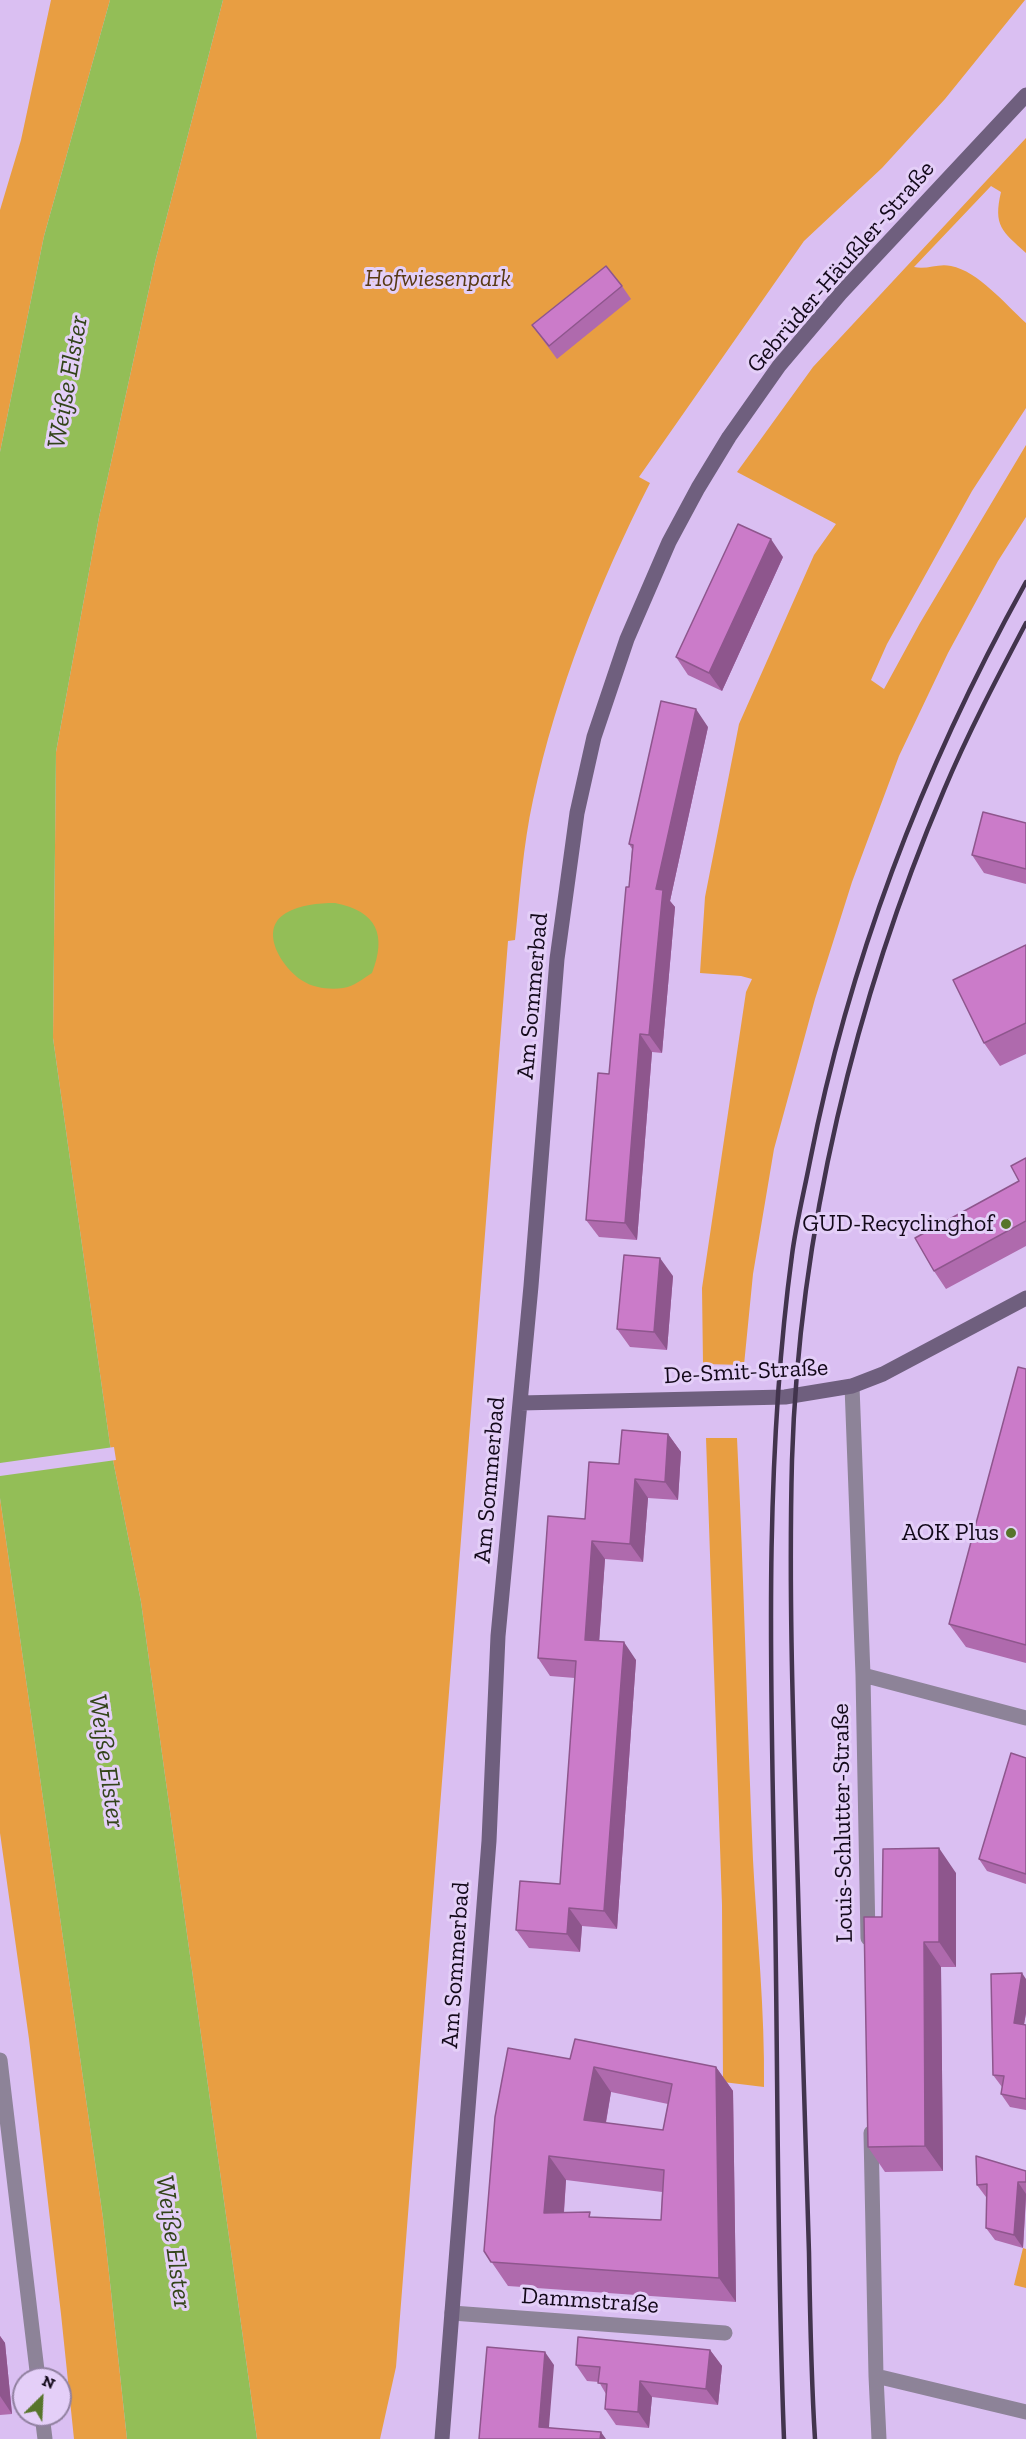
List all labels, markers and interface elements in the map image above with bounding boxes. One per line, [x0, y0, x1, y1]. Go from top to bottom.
street label: Gebrüder-Häußler-Straße [741, 155, 941, 379]
park label: Hofwiesenpark [365, 265, 511, 293]
water label: Weiße Elster [41, 313, 95, 451]
street label: Am Sommerbad [511, 911, 555, 1081]
place label: GUD-Recyclinghof [802, 1210, 994, 1238]
marker: GUD-Recyclinghof [999, 1217, 1013, 1231]
street label: De-Smit-Straße [663, 1353, 829, 1391]
street label: Am Sommerbad [468, 1395, 512, 1565]
place label: AOK Plus [902, 1519, 999, 1547]
marker: AOK Plus [1004, 1526, 1018, 1540]
water label: Weiße Elster [81, 1692, 131, 1830]
street label: Louis-Schlutter-Straße [827, 1703, 859, 1943]
street label: Am Sommerbad [436, 1881, 476, 2049]
water label: Weiße Elster [148, 2173, 198, 2311]
street label: Dammstraße [520, 2282, 660, 2320]
north arrow [12, 2367, 72, 2427]
text: N [39, 2371, 58, 2393]

